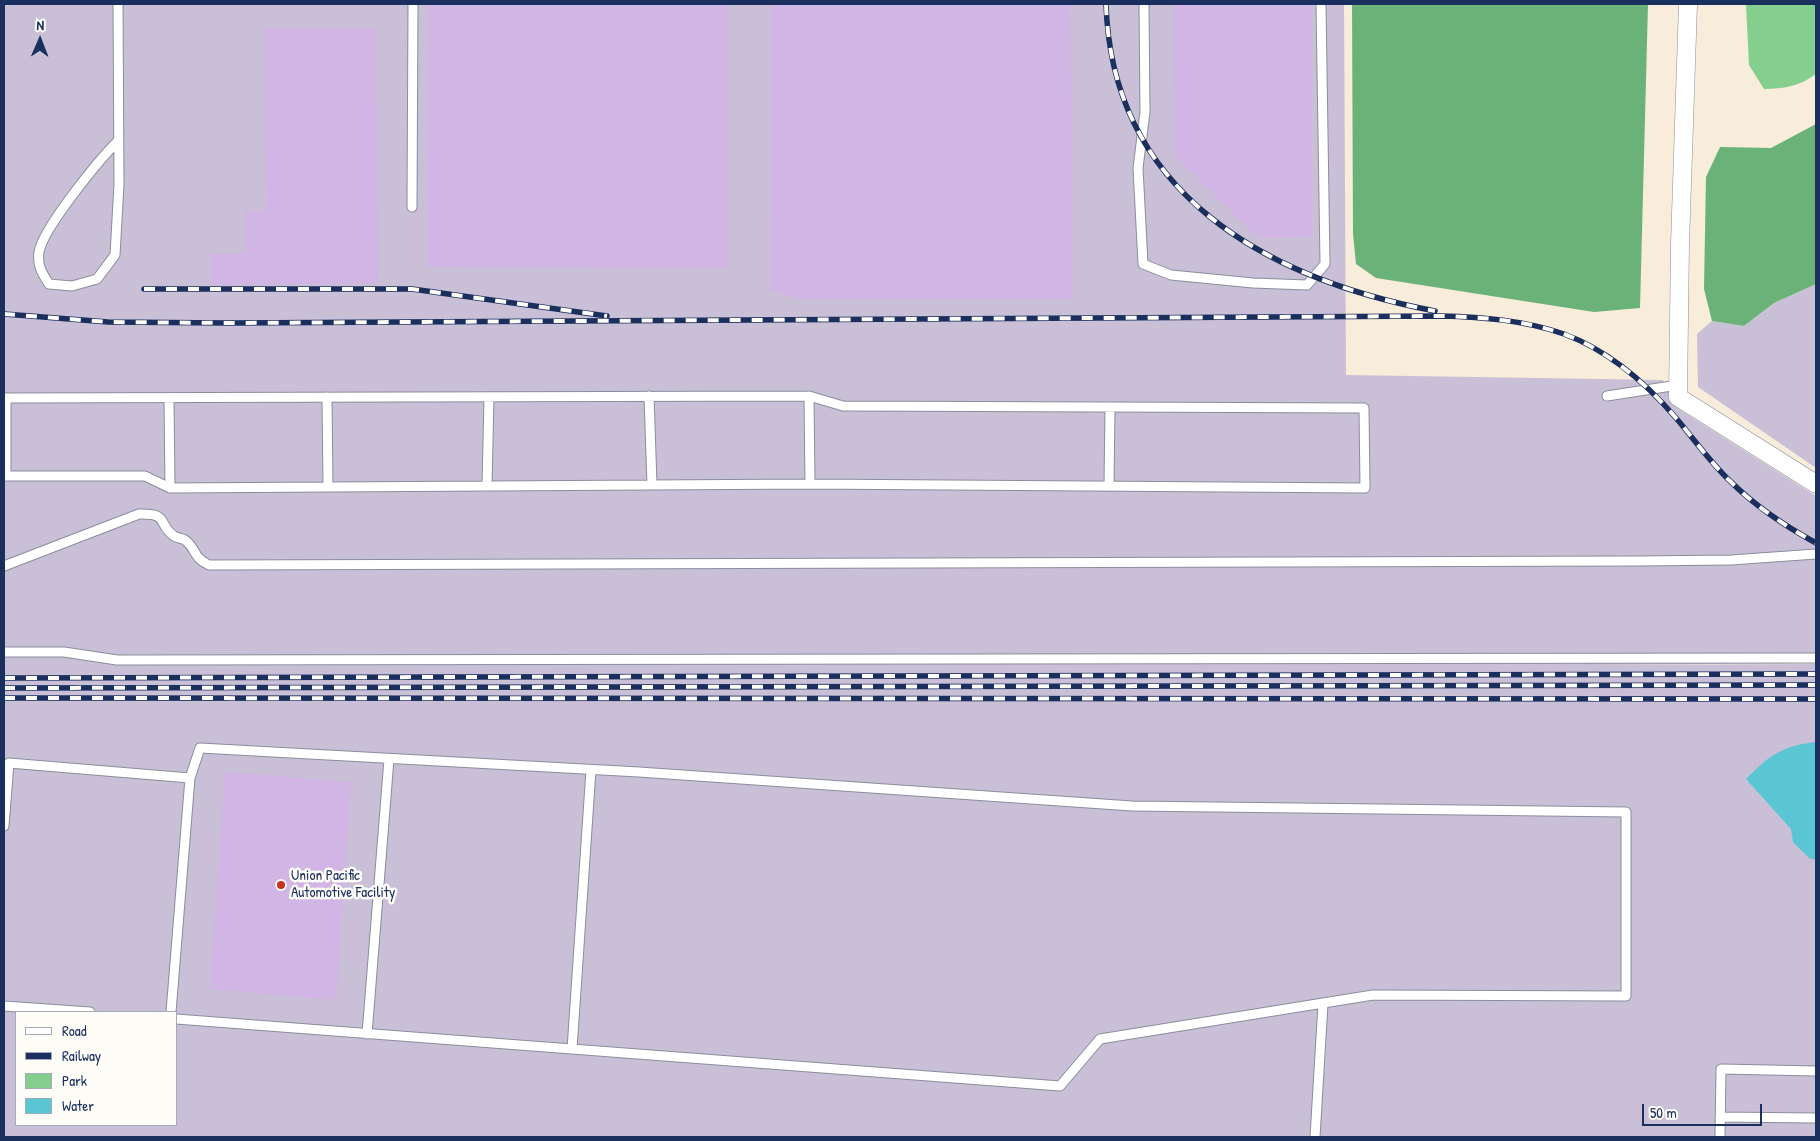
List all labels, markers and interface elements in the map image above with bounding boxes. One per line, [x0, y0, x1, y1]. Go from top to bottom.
north arrow [15, 15, 65, 65]
text: N [36, 15, 44, 34]
place label: Union Pacific Automotive Facility [291, 867, 395, 902]
marker: Union Pacific Automotive Facility [275, 879, 287, 891]
legend [15, 1011, 178, 1126]
text: Road [62, 1020, 87, 1041]
text: Railway [62, 1045, 101, 1066]
text: Park [62, 1070, 87, 1091]
scale bar [1645, 1094, 1765, 1126]
text: Water [62, 1095, 94, 1116]
text: 50 m [1650, 1102, 1677, 1123]

